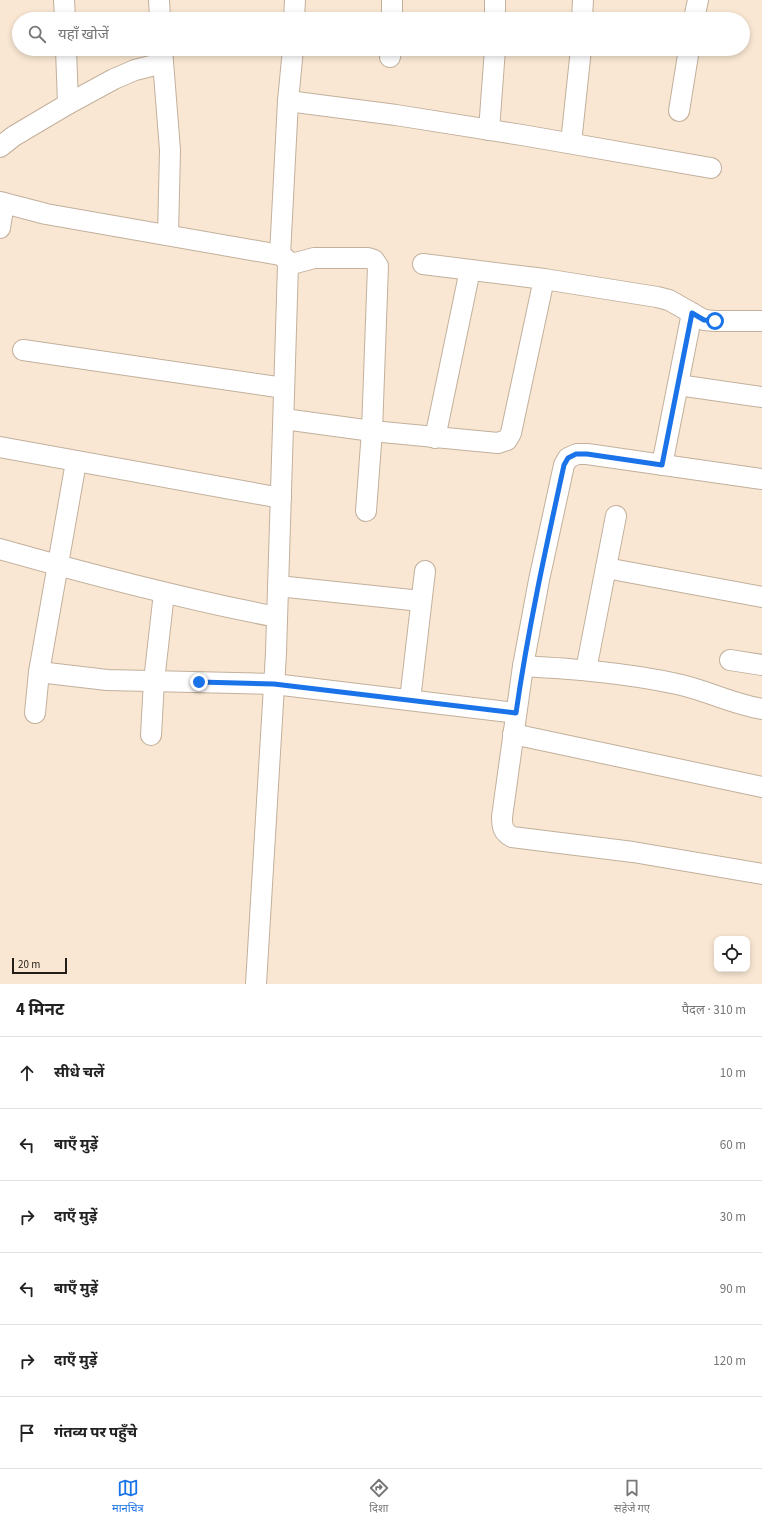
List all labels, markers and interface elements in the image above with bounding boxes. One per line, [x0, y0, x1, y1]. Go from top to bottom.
search box [12, 12, 750, 56]
icon: search [26, 23, 48, 45]
text: यहाँ खोजें [58, 24, 109, 45]
route start [706, 312, 724, 330]
route end [190, 673, 208, 691]
map controls [714, 936, 750, 972]
button: locate [714, 936, 750, 972]
scale bar [12, 956, 67, 975]
text: 20 m [18, 957, 40, 972]
text: 4 मिनट [16, 998, 64, 1022]
text: पैदल · 310 m [682, 1001, 746, 1019]
icon: ahead [16, 1062, 38, 1084]
text: सीधे चलें [54, 1062, 104, 1083]
text: 10 m [720, 1064, 746, 1082]
icon: left [16, 1134, 38, 1156]
text: बाएँ मुड़ें [54, 1134, 98, 1155]
text: 60 m [720, 1136, 746, 1154]
icon: right [16, 1206, 38, 1228]
text: दाएँ मुड़ें [54, 1206, 97, 1227]
text: 30 m [720, 1208, 746, 1226]
icon: left [16, 1278, 38, 1300]
text: बाएँ मुड़ें [54, 1278, 98, 1299]
text: 90 m [720, 1280, 746, 1298]
icon: right [16, 1350, 38, 1372]
text: दाएँ मुड़ें [54, 1350, 97, 1371]
text: 120 m [713, 1352, 746, 1370]
icon: arrive [16, 1422, 38, 1444]
text: गंतव्य पर पहुँचे [54, 1422, 137, 1443]
tab: मानचित्र [112, 1477, 144, 1516]
tab: दिशा [368, 1477, 390, 1516]
tab: सहेजे गए [614, 1477, 650, 1516]

